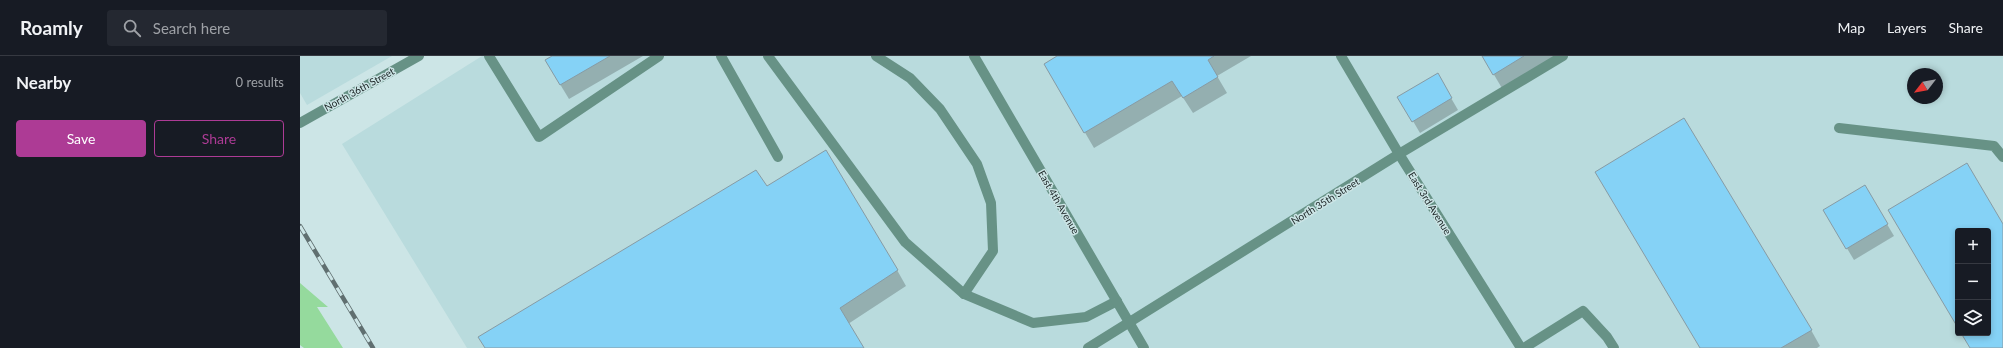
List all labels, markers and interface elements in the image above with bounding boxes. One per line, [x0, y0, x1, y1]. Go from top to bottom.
search box [107, 10, 387, 46]
text: Roamly [20, 16, 83, 39]
icon: search [121, 17, 143, 39]
text: Search here [153, 19, 230, 37]
text: Map [1837, 19, 1865, 36]
text: Layers [1887, 19, 1927, 36]
text: Share [1949, 19, 1983, 36]
street label: North 36th Street [322, 65, 396, 113]
north arrow [1907, 68, 1943, 104]
text: Nearby [16, 72, 71, 93]
text: 0 results [236, 74, 284, 90]
button: Save [16, 120, 146, 157]
button: Share [154, 120, 284, 157]
street label: East 4th Avenue [1036, 168, 1082, 236]
street label: East 3rd Avenue [1406, 170, 1454, 236]
street label: North 35th Street [1289, 175, 1362, 227]
map controls [1955, 228, 1991, 336]
button: + [1955, 228, 1991, 264]
button: − [1955, 264, 1991, 300]
button: layers [1955, 300, 1991, 336]

